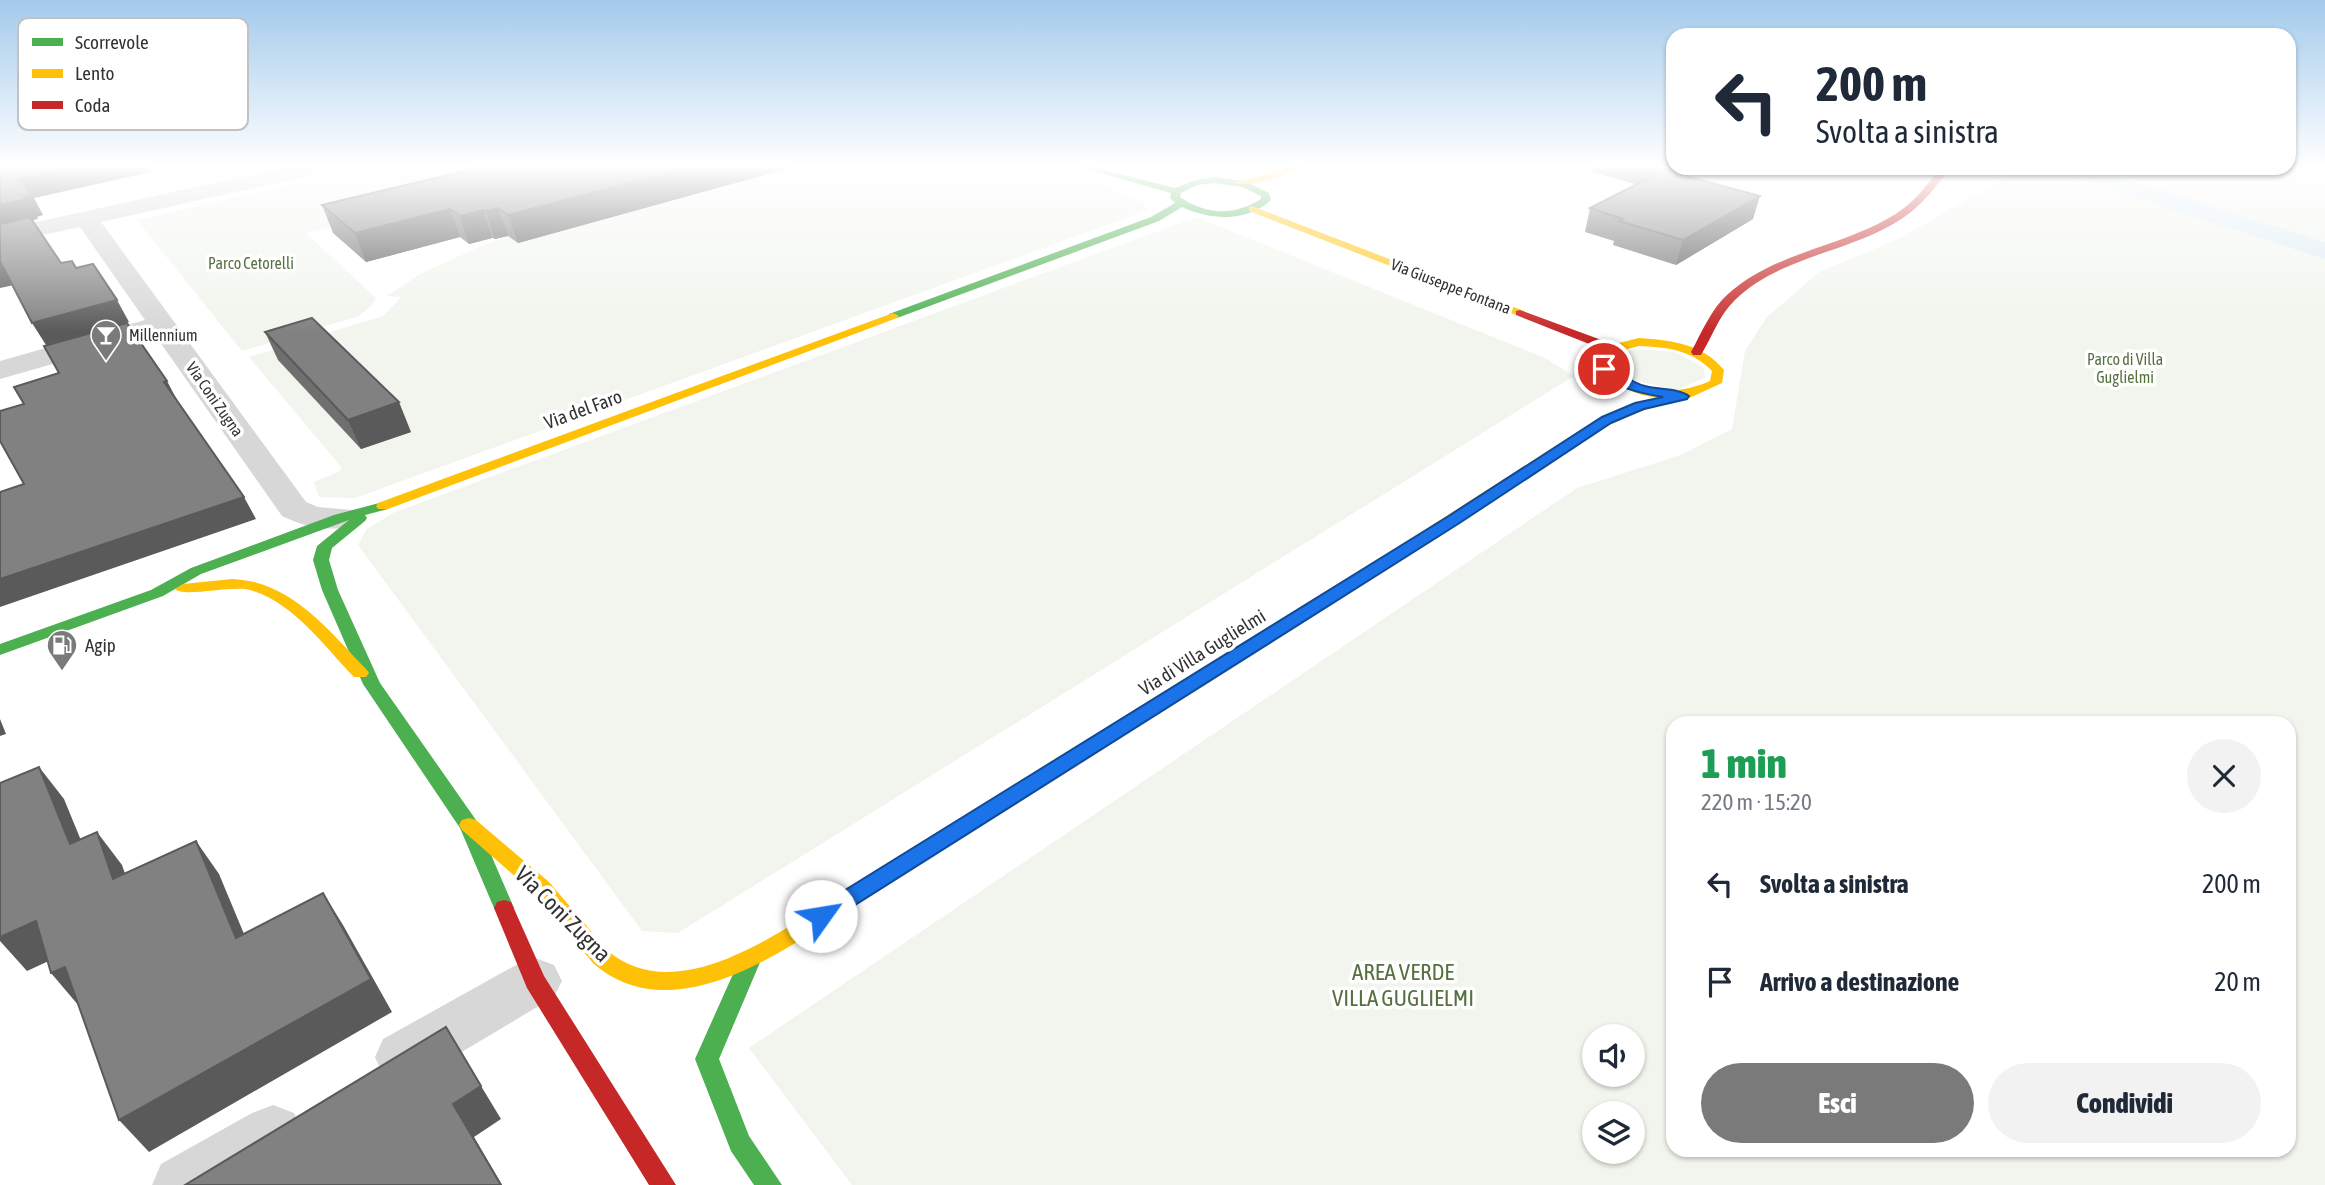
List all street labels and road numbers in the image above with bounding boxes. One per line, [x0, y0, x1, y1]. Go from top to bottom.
street label: Via Giuseppe Fontana [1388, 255, 1514, 318]
street label: Via Coni Zugna [182, 358, 247, 440]
street label: Via del Faro [541, 385, 625, 433]
street label: Via di Villa Guglielmi [1135, 604, 1269, 700]
street label: Via Coni Zugna [510, 861, 616, 967]

